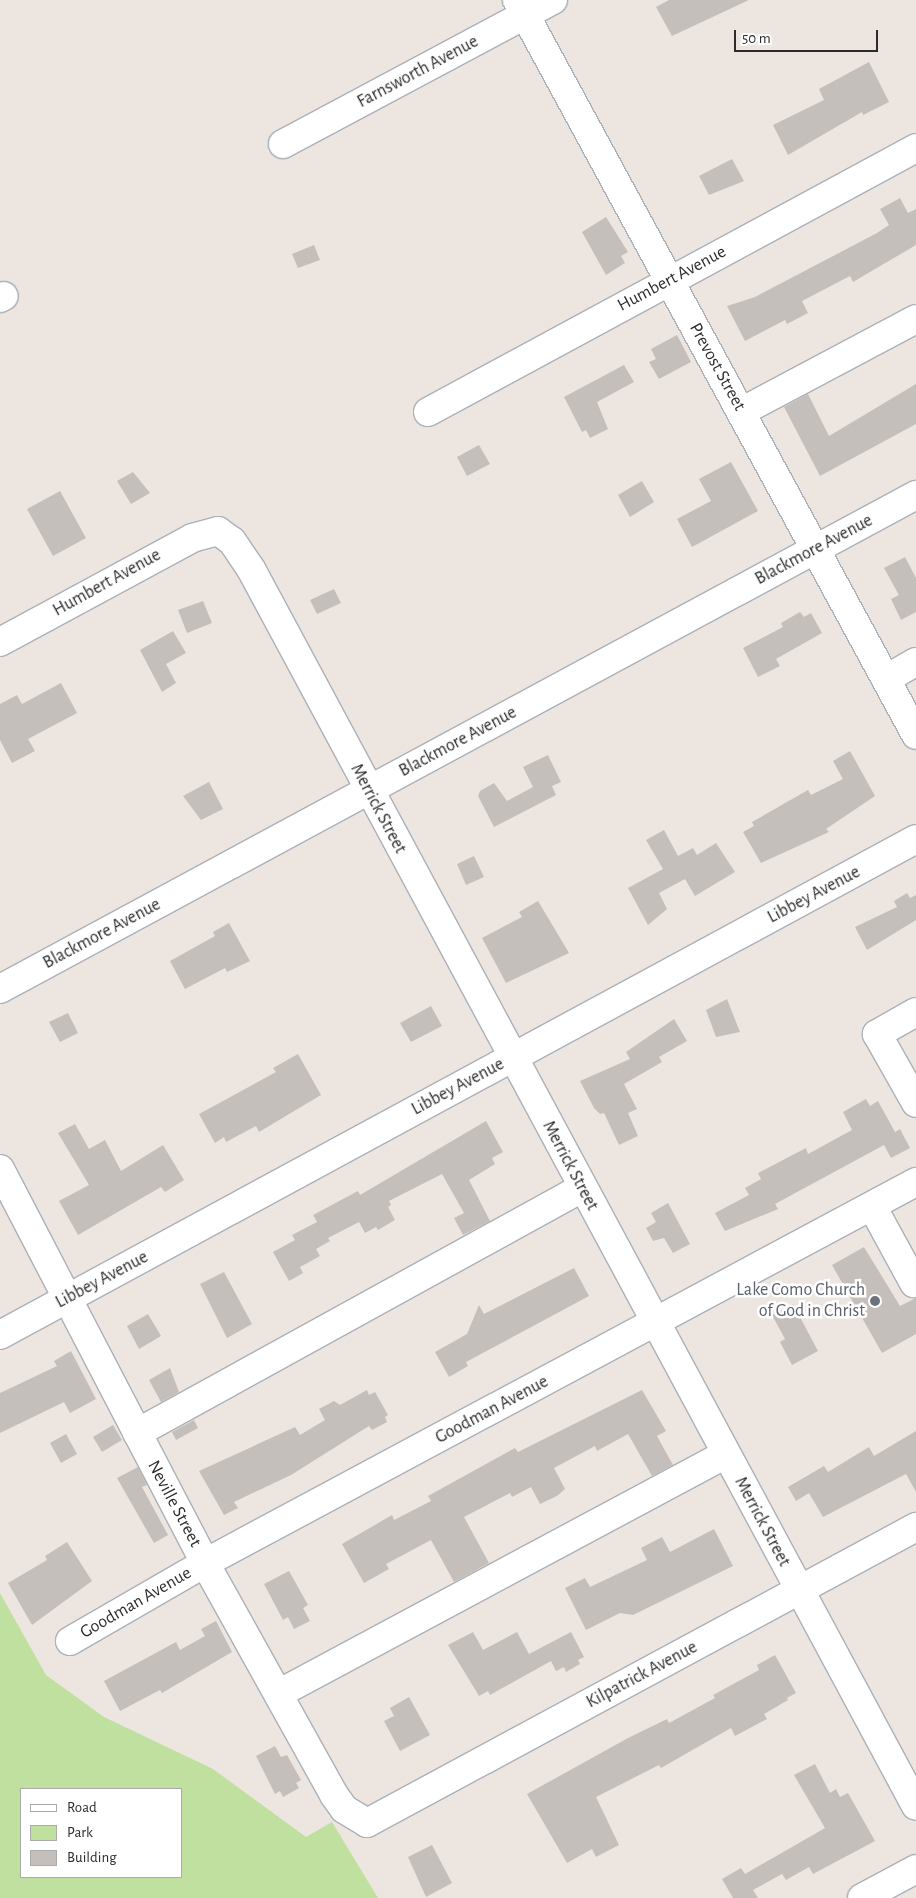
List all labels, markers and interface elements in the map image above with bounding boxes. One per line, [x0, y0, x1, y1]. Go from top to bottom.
scale bar [736, 20, 880, 52]
street label: Farnsworth Avenue [354, 31, 482, 113]
text: 50 m [742, 31, 771, 46]
street label: Humbert Avenue [614, 241, 730, 317]
street label: Prevost Street [684, 319, 750, 415]
street label: Blackmore Avenue [751, 510, 877, 590]
street label: Humbert Avenue [49, 544, 165, 622]
street label: Blackmore Avenue [395, 702, 521, 782]
street label: Merrick Street [345, 760, 411, 858]
street label: Libbey Avenue [764, 862, 864, 928]
street label: Blackmore Avenue [39, 894, 165, 974]
street label: Libbey Avenue [408, 1054, 508, 1120]
street label: Merrick Street [537, 1117, 603, 1215]
street label: Libbey Avenue [52, 1247, 152, 1313]
place label: Lake Como Church of God in Christ [736, 1280, 865, 1322]
marker: Lake Como Church of God in Christ [869, 1295, 881, 1307]
street label: Goodman Avenue [432, 1371, 552, 1449]
street label: Neville Street [142, 1457, 206, 1551]
street label: Merrick Street [729, 1473, 795, 1571]
street label: Goodman Avenue [77, 1562, 195, 1644]
street label: Kilpatrick Avenue [583, 1637, 701, 1713]
legend [20, 1788, 182, 1878]
text: Road [67, 1800, 97, 1815]
text: Park [67, 1825, 93, 1840]
text: Building [67, 1850, 117, 1865]

